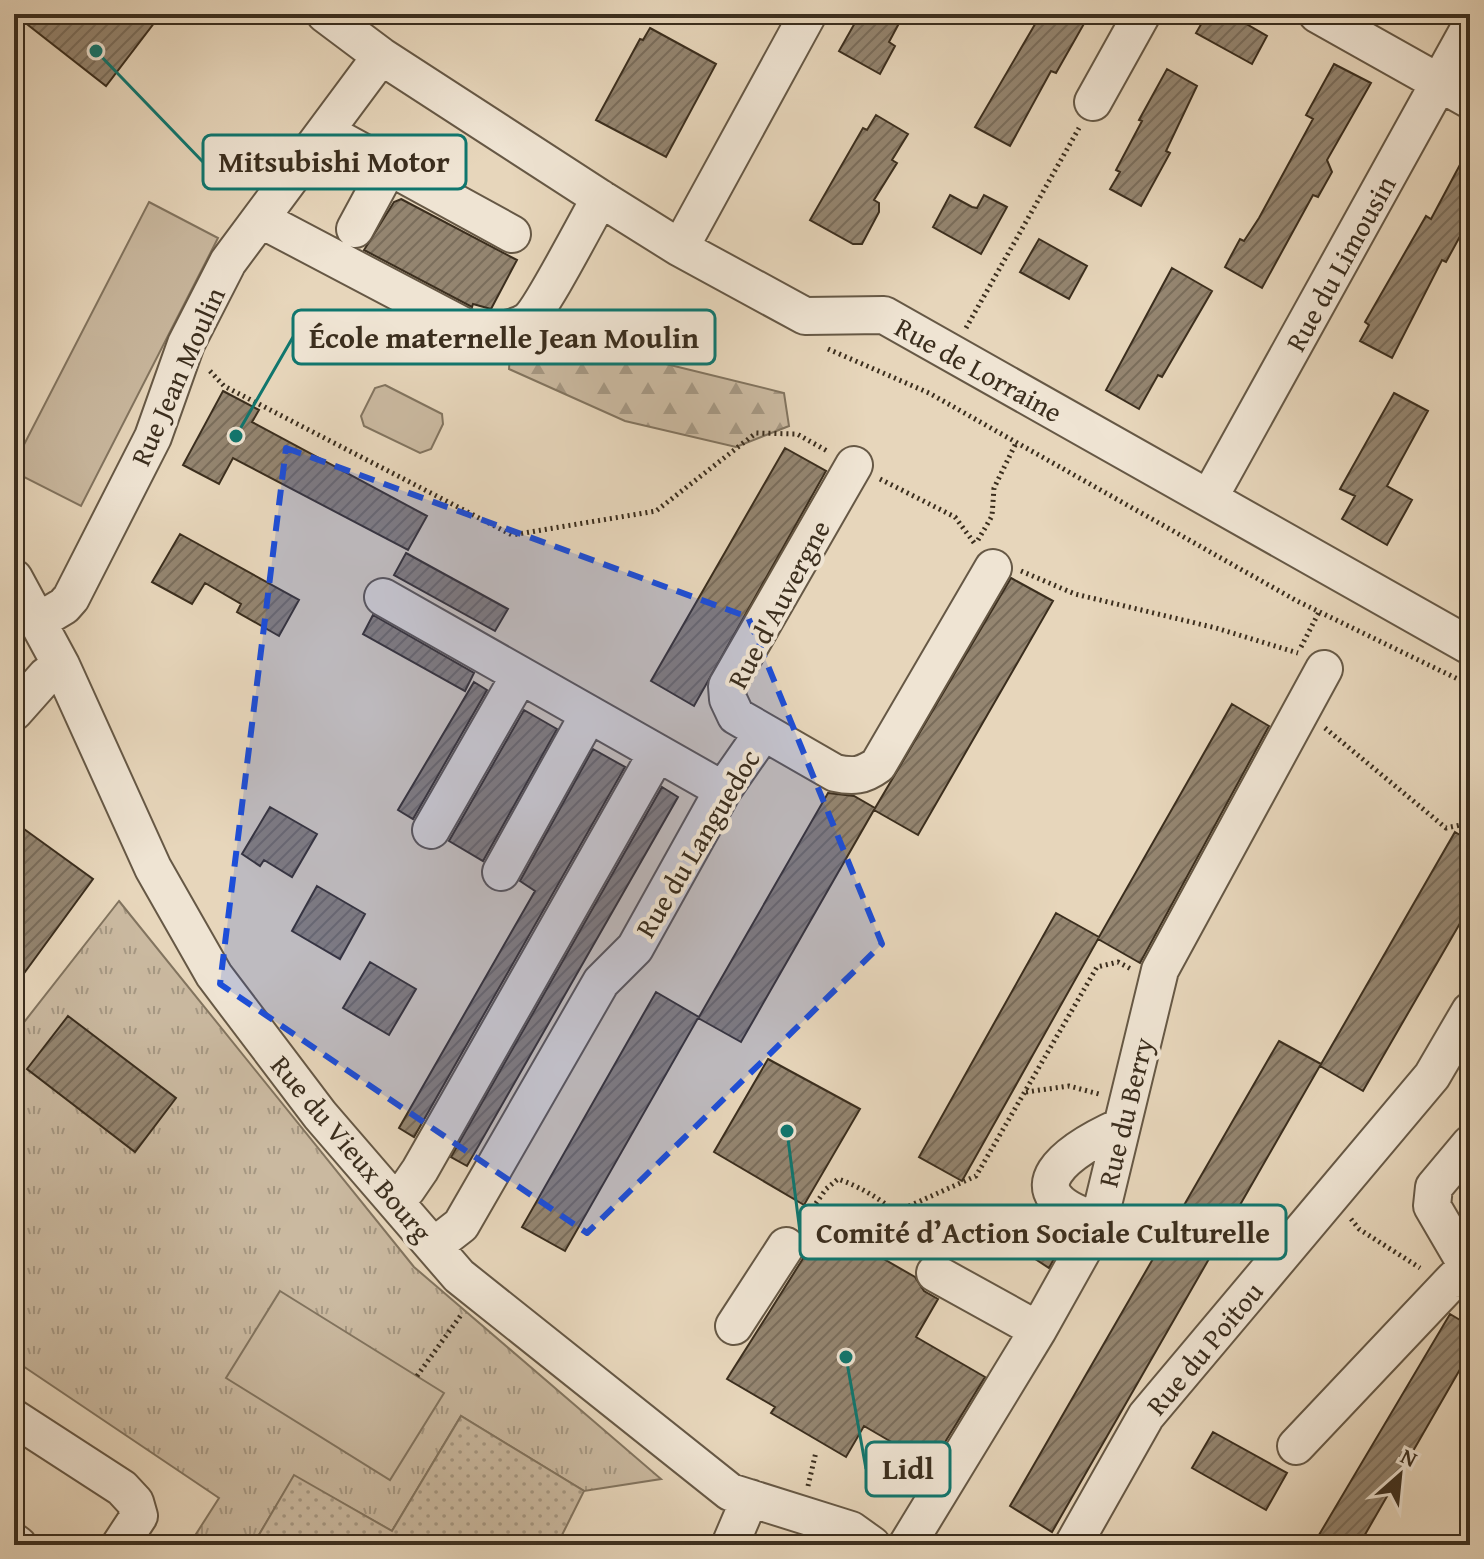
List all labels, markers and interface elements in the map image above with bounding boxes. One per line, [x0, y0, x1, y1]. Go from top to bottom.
callout: Mitsubishi Motor [203, 135, 466, 189]
text: Mitsubishi Motor [218, 139, 450, 183]
street label: Rue du Limousin [1275, 167, 1405, 358]
street label: Rue Jean Moulin [119, 280, 235, 472]
street label: Rue de Lorraine [888, 306, 1070, 432]
callout: École maternelle Jean Moulin [293, 310, 715, 364]
text: École maternelle Jean Moulin [309, 315, 699, 359]
street label: Rue d'Auvergne [716, 512, 840, 696]
street label: Rue du Languedoc [625, 741, 769, 945]
street label: Rue du Berry [1087, 1033, 1163, 1191]
street label: Rue du Vieux Bourg [262, 1046, 442, 1250]
callout: Comité d’Action Sociale Culturelle [800, 1205, 1286, 1259]
text: Comité d’Action Sociale Culturelle [816, 1210, 1270, 1254]
street label: Rue du Poitou [1136, 1272, 1272, 1424]
north arrow [1360, 1435, 1440, 1515]
text: N [1395, 1440, 1423, 1475]
callout: Lidl [866, 1442, 950, 1496]
text: Lidl [882, 1446, 934, 1490]

